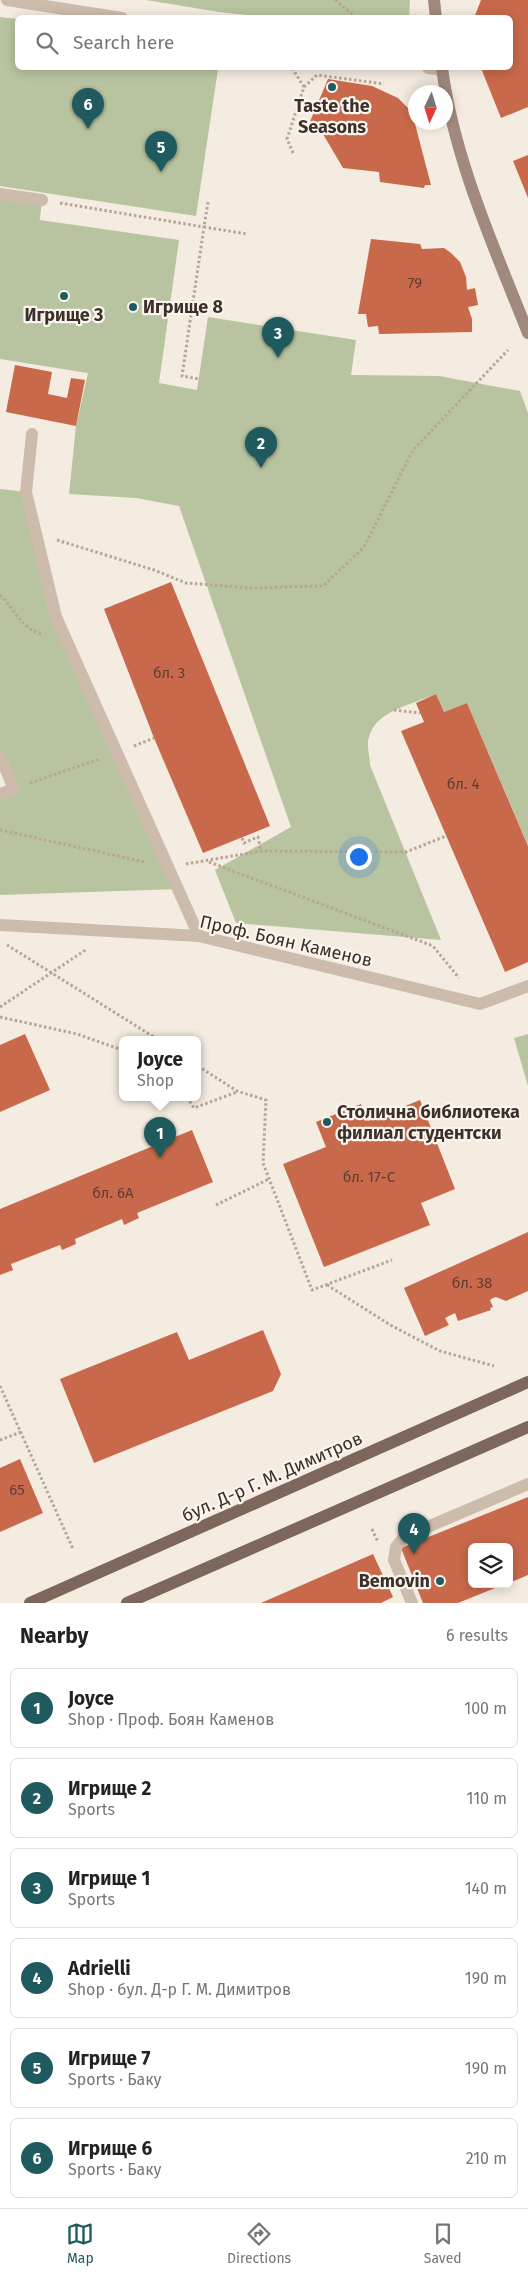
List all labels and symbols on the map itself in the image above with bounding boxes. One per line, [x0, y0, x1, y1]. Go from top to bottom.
marker: Taste the Seasons [326, 81, 338, 93]
north arrow [408, 85, 453, 130]
pin: 6 [72, 88, 104, 129]
place label: Taste the Seasons [294, 95, 370, 138]
pin: 5 [145, 131, 177, 172]
house number: 79 [408, 274, 422, 292]
marker: Игрище 3 [58, 290, 70, 302]
place label: Игрище 8 [143, 296, 223, 318]
marker: Игрище 8 [127, 301, 139, 313]
place label: Игрище 3 [25, 304, 103, 326]
pin: 3 [262, 317, 294, 358]
pin: 2 [245, 427, 277, 468]
house number: бл. 3 [153, 664, 185, 682]
house number: бл. 4 [447, 775, 479, 793]
your location [346, 844, 372, 870]
street label: Проф. Боян Каменов [198, 910, 374, 972]
place label: Столична библиотека филиал студентски [337, 1101, 520, 1144]
marker: Столична библиотека филиал студентски [321, 1116, 333, 1128]
pin: 1 [144, 1117, 176, 1158]
house number: бл. 17-С [343, 1168, 396, 1186]
house number: бл. 6А [92, 1184, 134, 1202]
house number: бл. 38 [452, 1274, 492, 1292]
street label: бул. Д-р Г. М. Димитров [178, 1427, 366, 1527]
house number: 65 [9, 1481, 25, 1499]
pin: 4 [398, 1513, 430, 1554]
place label: Bemovin [359, 1570, 430, 1592]
marker: Bemovin [434, 1575, 446, 1587]

